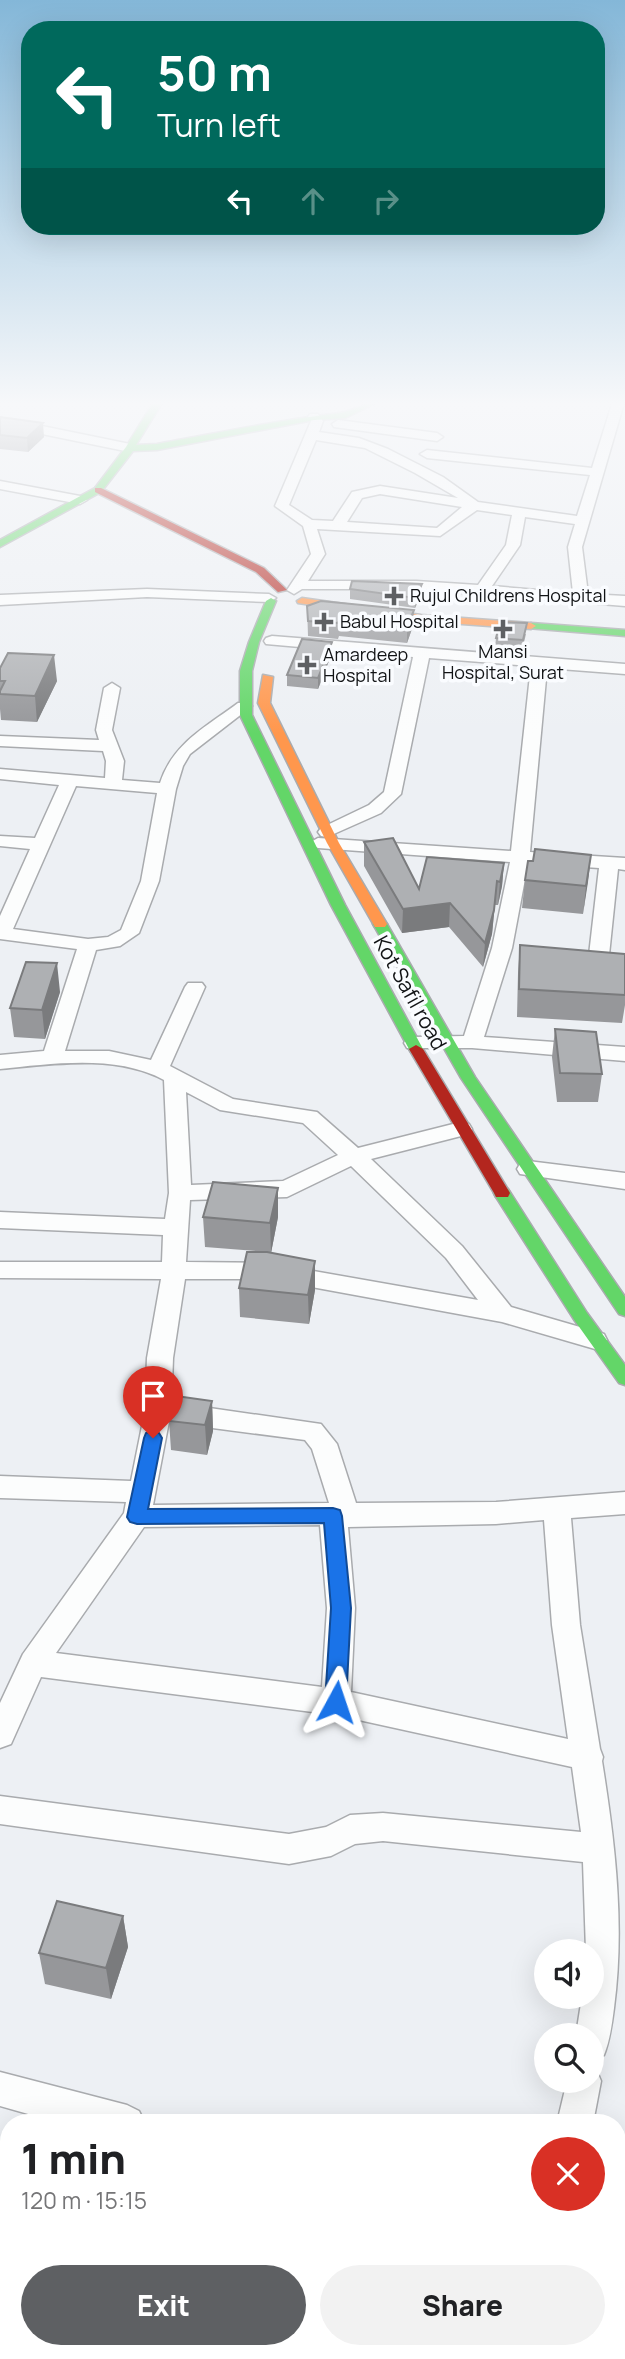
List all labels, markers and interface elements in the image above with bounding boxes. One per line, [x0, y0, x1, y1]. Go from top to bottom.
text: 50 m [157, 39, 272, 106]
icon: left [42, 49, 133, 140]
text: Turn left [157, 103, 281, 147]
icon: left [221, 182, 259, 220]
icon: ahead [294, 182, 332, 220]
icon: right [367, 182, 405, 220]
place label: Rujul Childrens Hospital [410, 583, 607, 607]
marker: Rujul Childrens Hospital [384, 586, 404, 606]
place label: Babul Hospital [340, 609, 459, 633]
marker: Babul Hospital [314, 612, 334, 632]
marker: Mansi Hospital, Surat [493, 619, 513, 639]
place label: Mansi Hospital, Surat [442, 639, 564, 684]
place label: Amardeep Hospital [323, 642, 408, 687]
marker: Amardeep Hospital [297, 655, 317, 675]
street label: Kot Safil road [368, 930, 454, 1055]
pin [123, 1366, 183, 1438]
icon: arrive [134, 1377, 172, 1415]
position arrow [299, 1665, 373, 1739]
map controls [534, 1939, 604, 2093]
button: sound [534, 1939, 604, 2009]
button: search [534, 2023, 604, 2093]
text: 1 min [21, 2129, 126, 2187]
button: close [531, 2137, 605, 2211]
text: 120 m · 15:15 [21, 2184, 147, 2216]
button: Exit [21, 2265, 306, 2345]
button: Share [320, 2265, 605, 2345]

